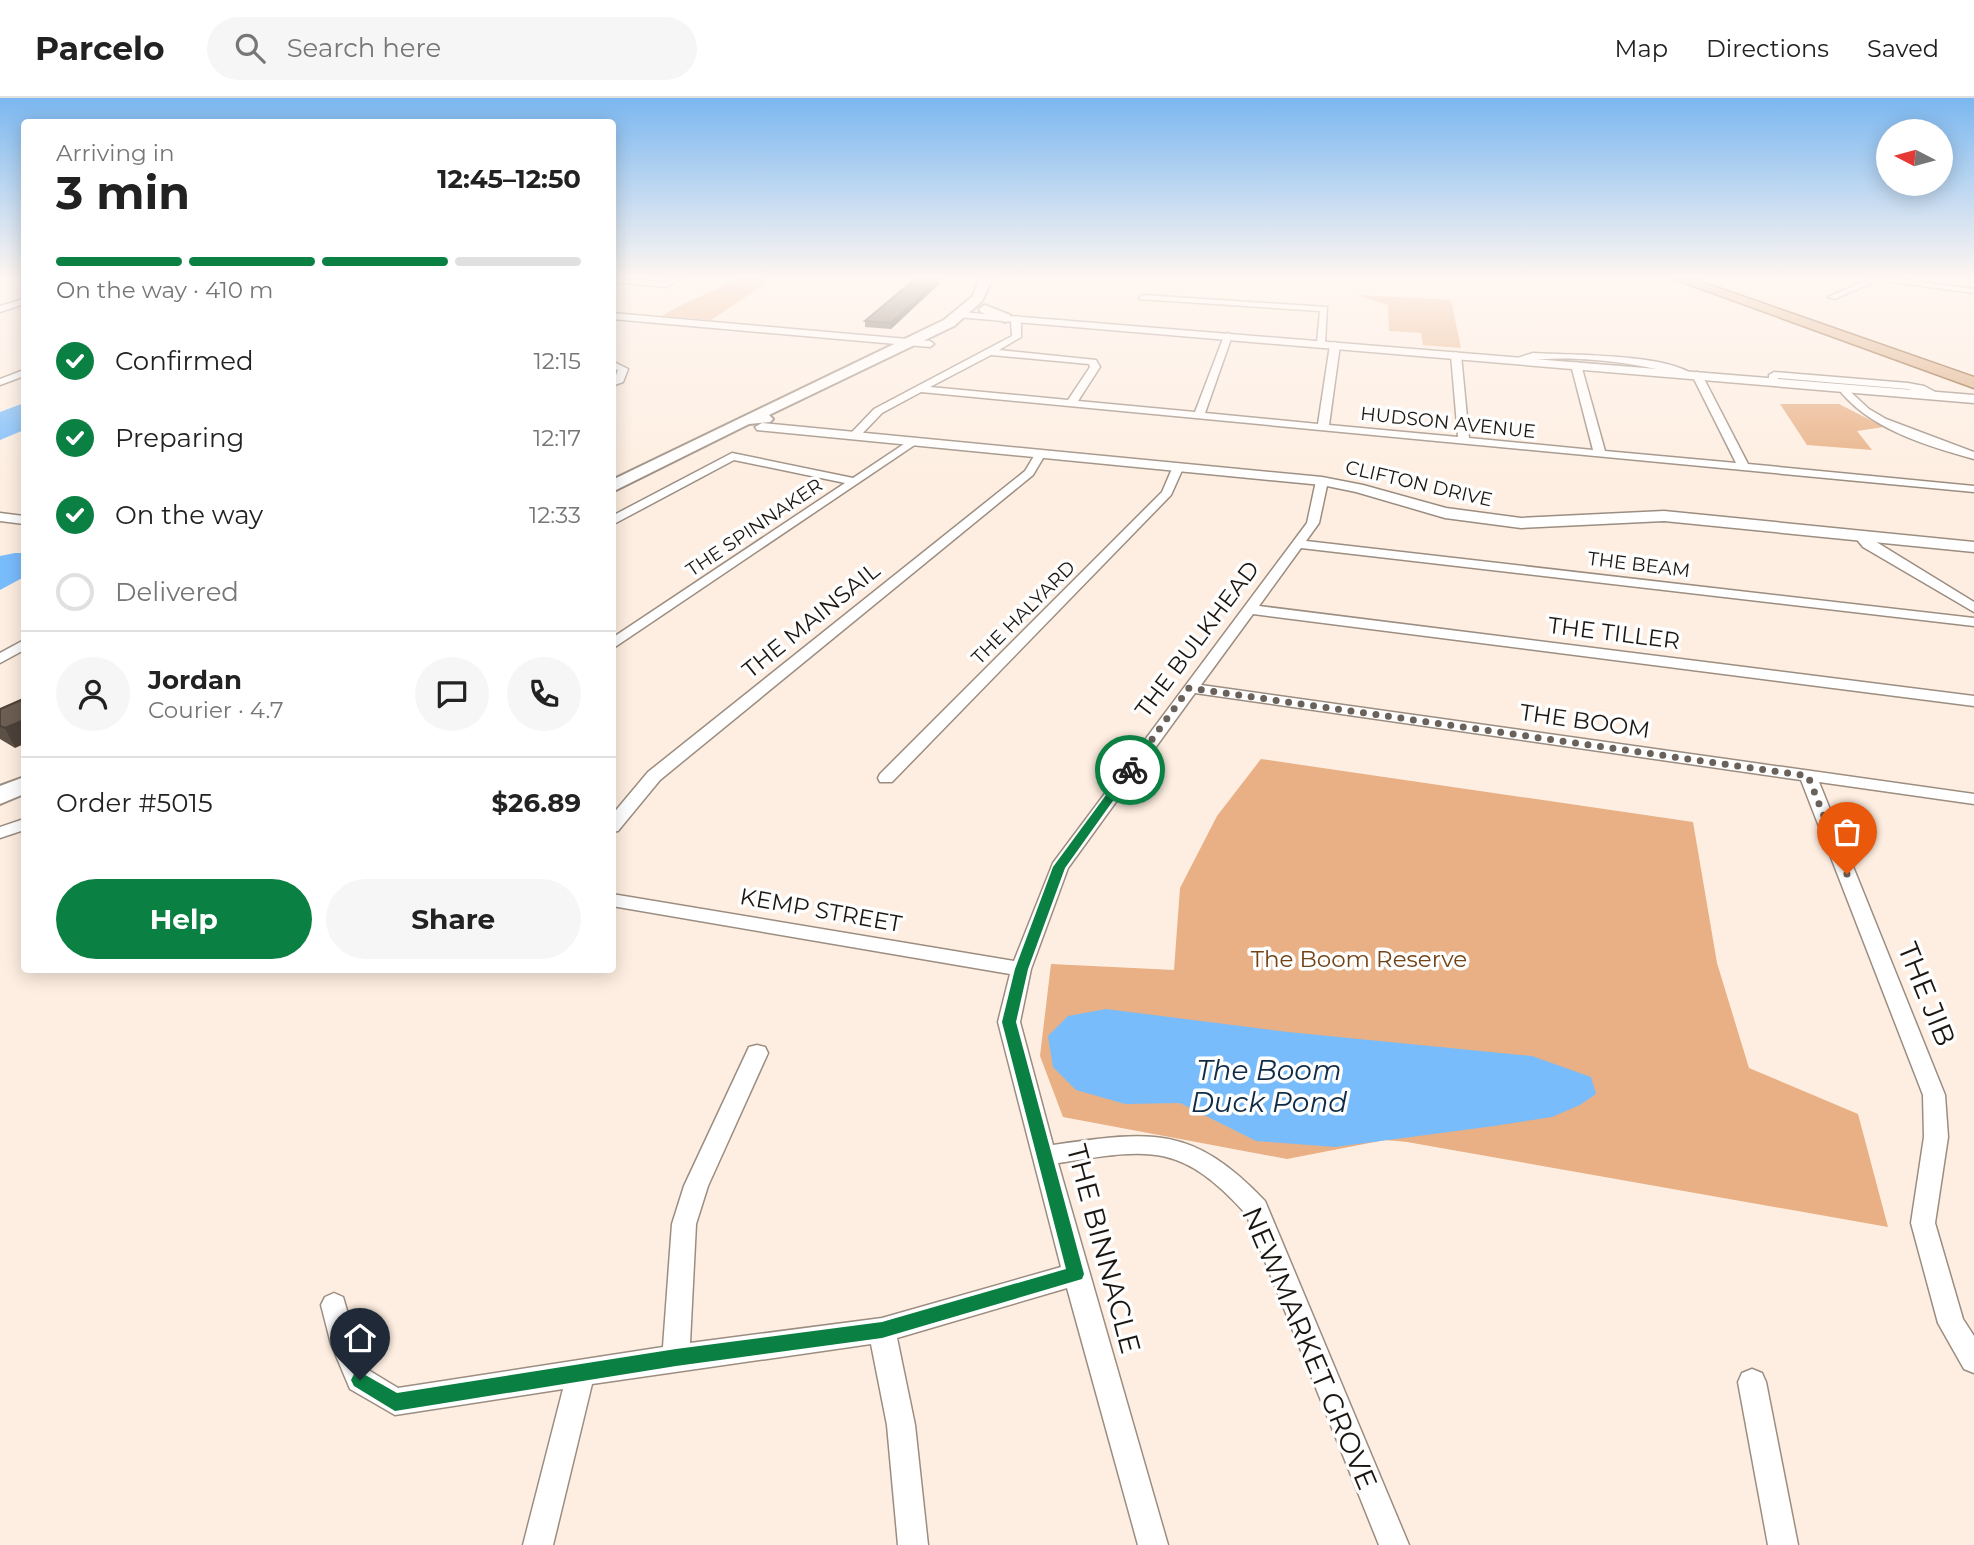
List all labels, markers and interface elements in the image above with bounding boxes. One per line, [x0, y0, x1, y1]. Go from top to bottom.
search box [207, 17, 697, 80]
text: Parcelo [35, 28, 165, 68]
icon: search [231, 29, 269, 67]
text: Search here [287, 32, 441, 64]
text: Map [1615, 34, 1668, 63]
text: Directions [1706, 34, 1829, 63]
text: Saved [1867, 34, 1939, 63]
north arrow [1876, 119, 1953, 196]
map controls [1876, 119, 1953, 196]
text: Arriving in [56, 139, 175, 167]
text: 12:45–12:50 [437, 163, 581, 195]
text: 3 min [56, 164, 190, 221]
text: On the way · 410 m [56, 276, 273, 304]
icon: check [56, 342, 94, 380]
text: Confirmed [115, 345, 254, 377]
text: 12:15 [533, 347, 581, 375]
street label: HUDSON AVENUE [1359, 402, 1537, 443]
icon: check [56, 419, 94, 457]
text: Preparing [115, 422, 244, 454]
text: 12:17 [533, 424, 581, 452]
street label: CLIFTON DRIVE [1343, 455, 1495, 512]
street label: THE SPINNAKER [682, 473, 827, 582]
icon: check [56, 496, 94, 534]
text: On the way [115, 499, 263, 531]
text: 12:33 [529, 501, 581, 529]
street label: THE BEAM [1586, 547, 1691, 582]
street label: THE BULKHEAD [1129, 555, 1265, 723]
street label: THE MAINSAIL [737, 556, 886, 684]
street label: THE HALYARD [967, 556, 1080, 669]
text: Delivered [115, 576, 239, 608]
street label: THE TILLER [1546, 611, 1682, 655]
button: person [56, 657, 130, 731]
button: chat [415, 657, 489, 731]
button: phone [507, 657, 581, 731]
text: Jordan [148, 664, 242, 696]
text: Courier · 4.7 [148, 696, 284, 724]
street label: THE BOOM [1518, 698, 1652, 744]
courier [1095, 735, 1165, 805]
icon: bike [1111, 751, 1149, 789]
text: Order #5015 [56, 787, 213, 819]
text: $26.89 [491, 787, 581, 819]
pin [1817, 802, 1877, 874]
icon: bag [1828, 813, 1866, 851]
button: Help [56, 879, 312, 959]
button: Share [326, 879, 581, 959]
street label: KEMP STREET [738, 882, 905, 938]
street label: THE JIB [1891, 937, 1963, 1051]
park label: The Boom Reserve [1251, 945, 1467, 973]
water label: The Boom Duck Pond [1191, 1053, 1347, 1119]
street label: THE BINNACLE [1060, 1141, 1148, 1357]
street label: NEWMARKET GROVE [1235, 1202, 1385, 1494]
pin [330, 1308, 390, 1380]
icon: home [341, 1319, 379, 1357]

